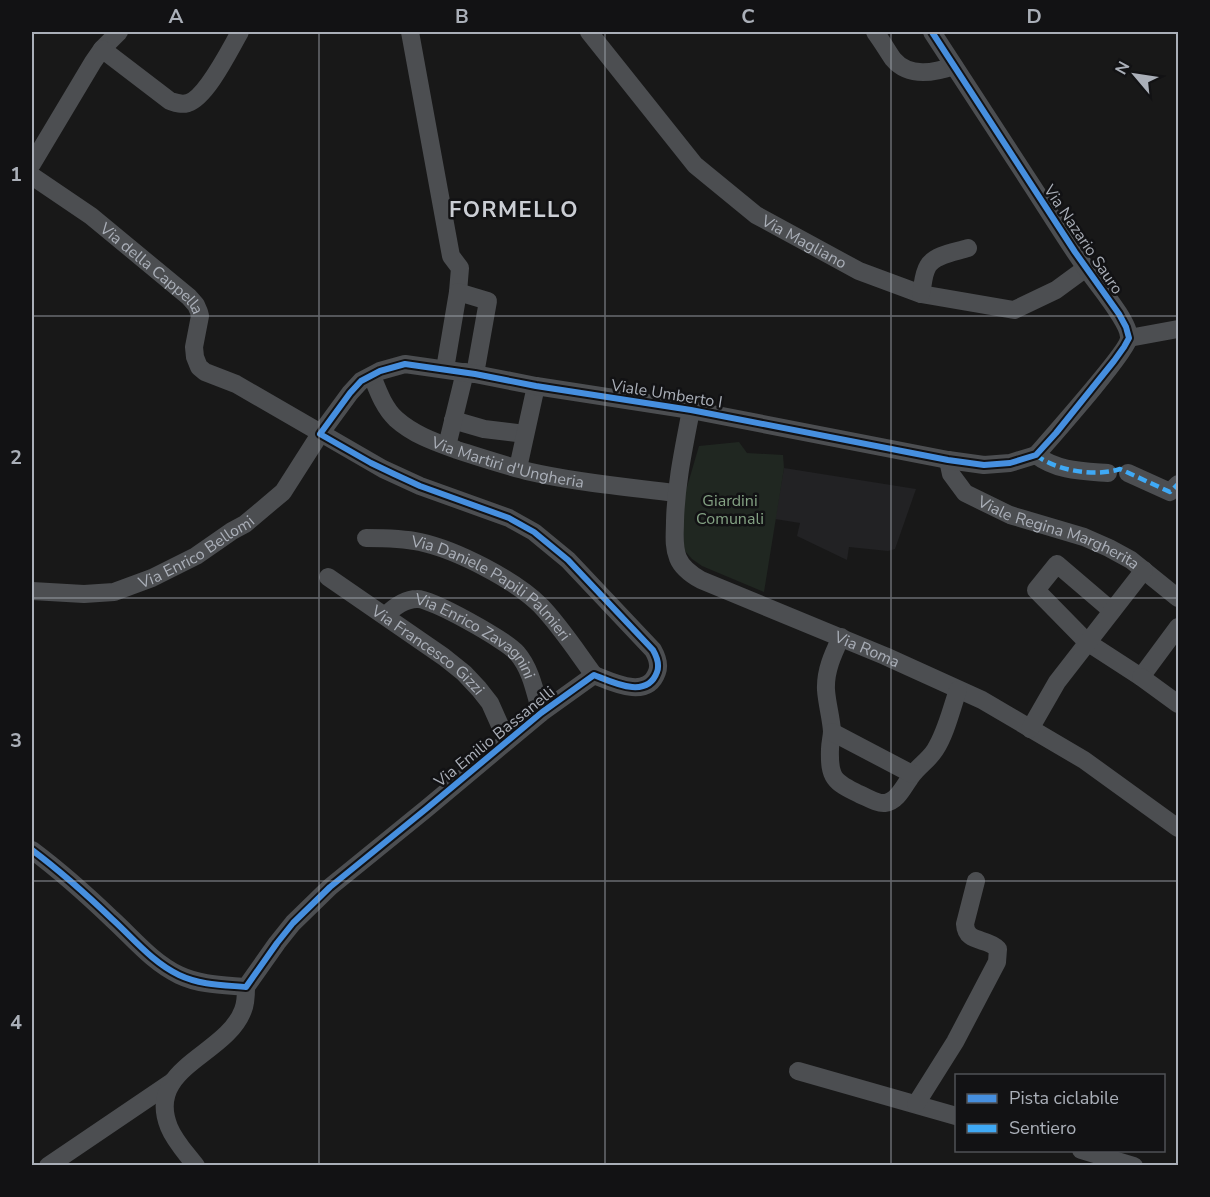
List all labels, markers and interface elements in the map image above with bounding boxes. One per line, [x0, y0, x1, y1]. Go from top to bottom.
text: A [169, 3, 184, 30]
text: B [455, 3, 469, 30]
text: C [741, 3, 755, 30]
text: D [1026, 3, 1042, 30]
north arrow [1105, 45, 1165, 105]
text: N [1110, 58, 1135, 79]
text: 1 [10, 161, 22, 188]
street label: Via Nazario Sauro [1038, 180, 1128, 299]
district label: FORMELLO [449, 195, 579, 225]
street label: Via Magliano [757, 210, 850, 274]
street label: Via della Cappella [94, 217, 209, 318]
street label: Viale Umberto I [609, 374, 724, 414]
street label: Via Martiri d'Ungheria [427, 431, 585, 494]
text: 2 [10, 444, 22, 471]
park label: Giardini Comunali [696, 490, 764, 530]
street label: Viale Regina Margherita [973, 490, 1144, 575]
street label: Via Enrico Bellomi [135, 511, 260, 594]
street label: Via Daniele Papili Palmieri [408, 530, 576, 645]
street label: Via Enrico Zavagnini [412, 588, 540, 682]
street label: Via Francesco Gizzi [366, 600, 489, 700]
street label: Via Roma [830, 626, 903, 673]
street label: Via Emilio Bassanelli [429, 681, 560, 793]
text: 3 [10, 727, 22, 754]
text: 4 [10, 1009, 22, 1036]
legend [955, 1074, 1165, 1152]
text: Pista ciclabile [1009, 1086, 1119, 1110]
text: Sentiero [1009, 1116, 1076, 1140]

